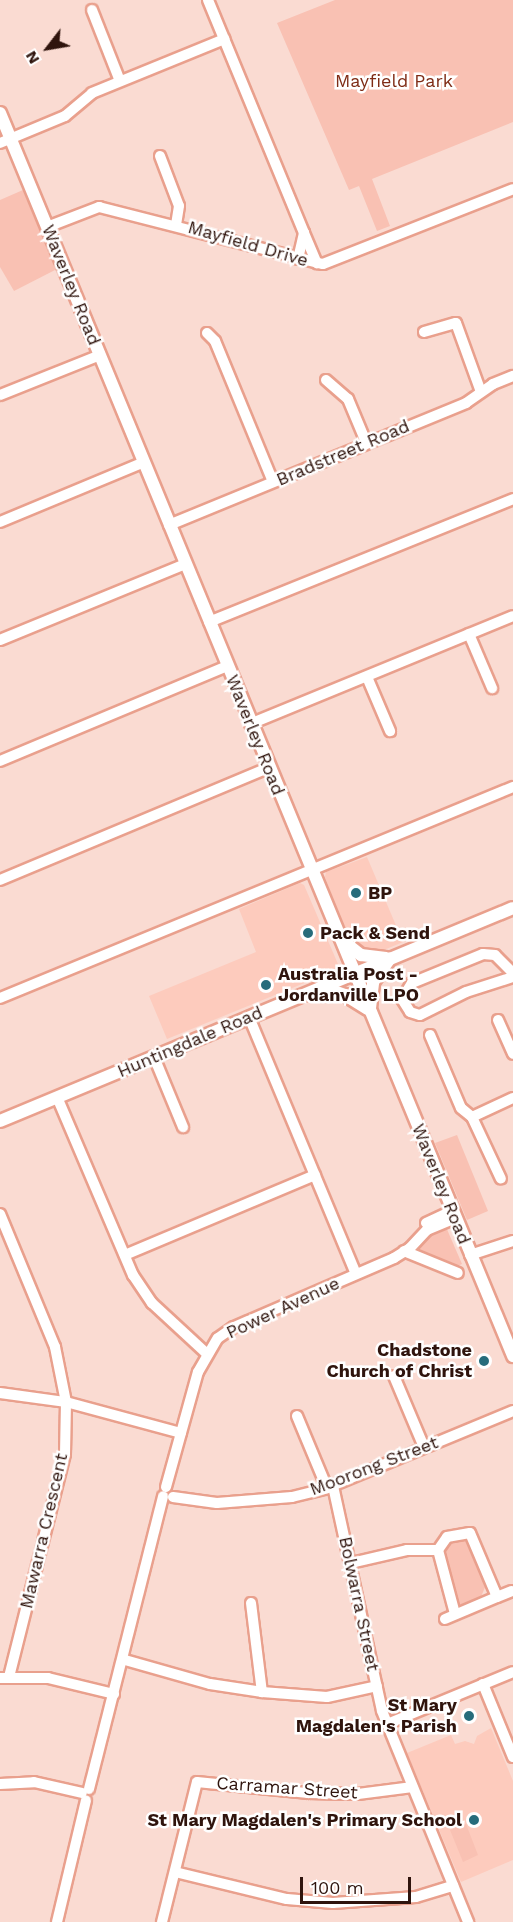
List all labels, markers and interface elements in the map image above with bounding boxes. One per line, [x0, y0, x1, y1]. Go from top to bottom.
north arrow [18, 18, 78, 78]
text: N [21, 48, 43, 68]
park label: Mayfield Park [335, 70, 453, 92]
street label: Mayfield Drive [185, 217, 311, 271]
street label: Waverley Road [37, 221, 105, 349]
street label: Bradstreet Road [273, 415, 413, 491]
street label: Waverley Road [221, 671, 289, 799]
place label: BP [368, 882, 392, 904]
marker: BP [349, 886, 363, 900]
place label: Pack & Send [320, 922, 430, 944]
marker: Pack & Send [301, 926, 315, 940]
place label: Australia Post - Jordanville LPO [278, 964, 419, 1006]
marker: Australia Post - Jordanville LPO [259, 978, 273, 992]
street label: Huntingdale Road [114, 1002, 266, 1082]
street label: Waverley Road [407, 1120, 475, 1248]
street label: Power Avenue [222, 1272, 344, 1344]
place label: Chadstone Church of Christ [326, 1340, 472, 1382]
marker: Chadstone Church of Christ [477, 1354, 491, 1368]
street label: Moorong Street [307, 1432, 441, 1500]
street label: Mawarra Crescent [16, 1451, 72, 1611]
street label: Bolwarra Street [334, 1534, 384, 1674]
place label: St Mary Magdalen's Parish [296, 1695, 457, 1738]
marker: St Mary Magdalen's Parish [462, 1709, 476, 1723]
street label: Carramar Street [215, 1772, 359, 1804]
place label: St Mary Magdalen's Primary School [147, 1809, 462, 1831]
marker: St Mary Magdalen's Primary School [467, 1813, 481, 1827]
scale bar [303, 1865, 414, 1903]
text: 100 m [311, 1877, 364, 1898]

